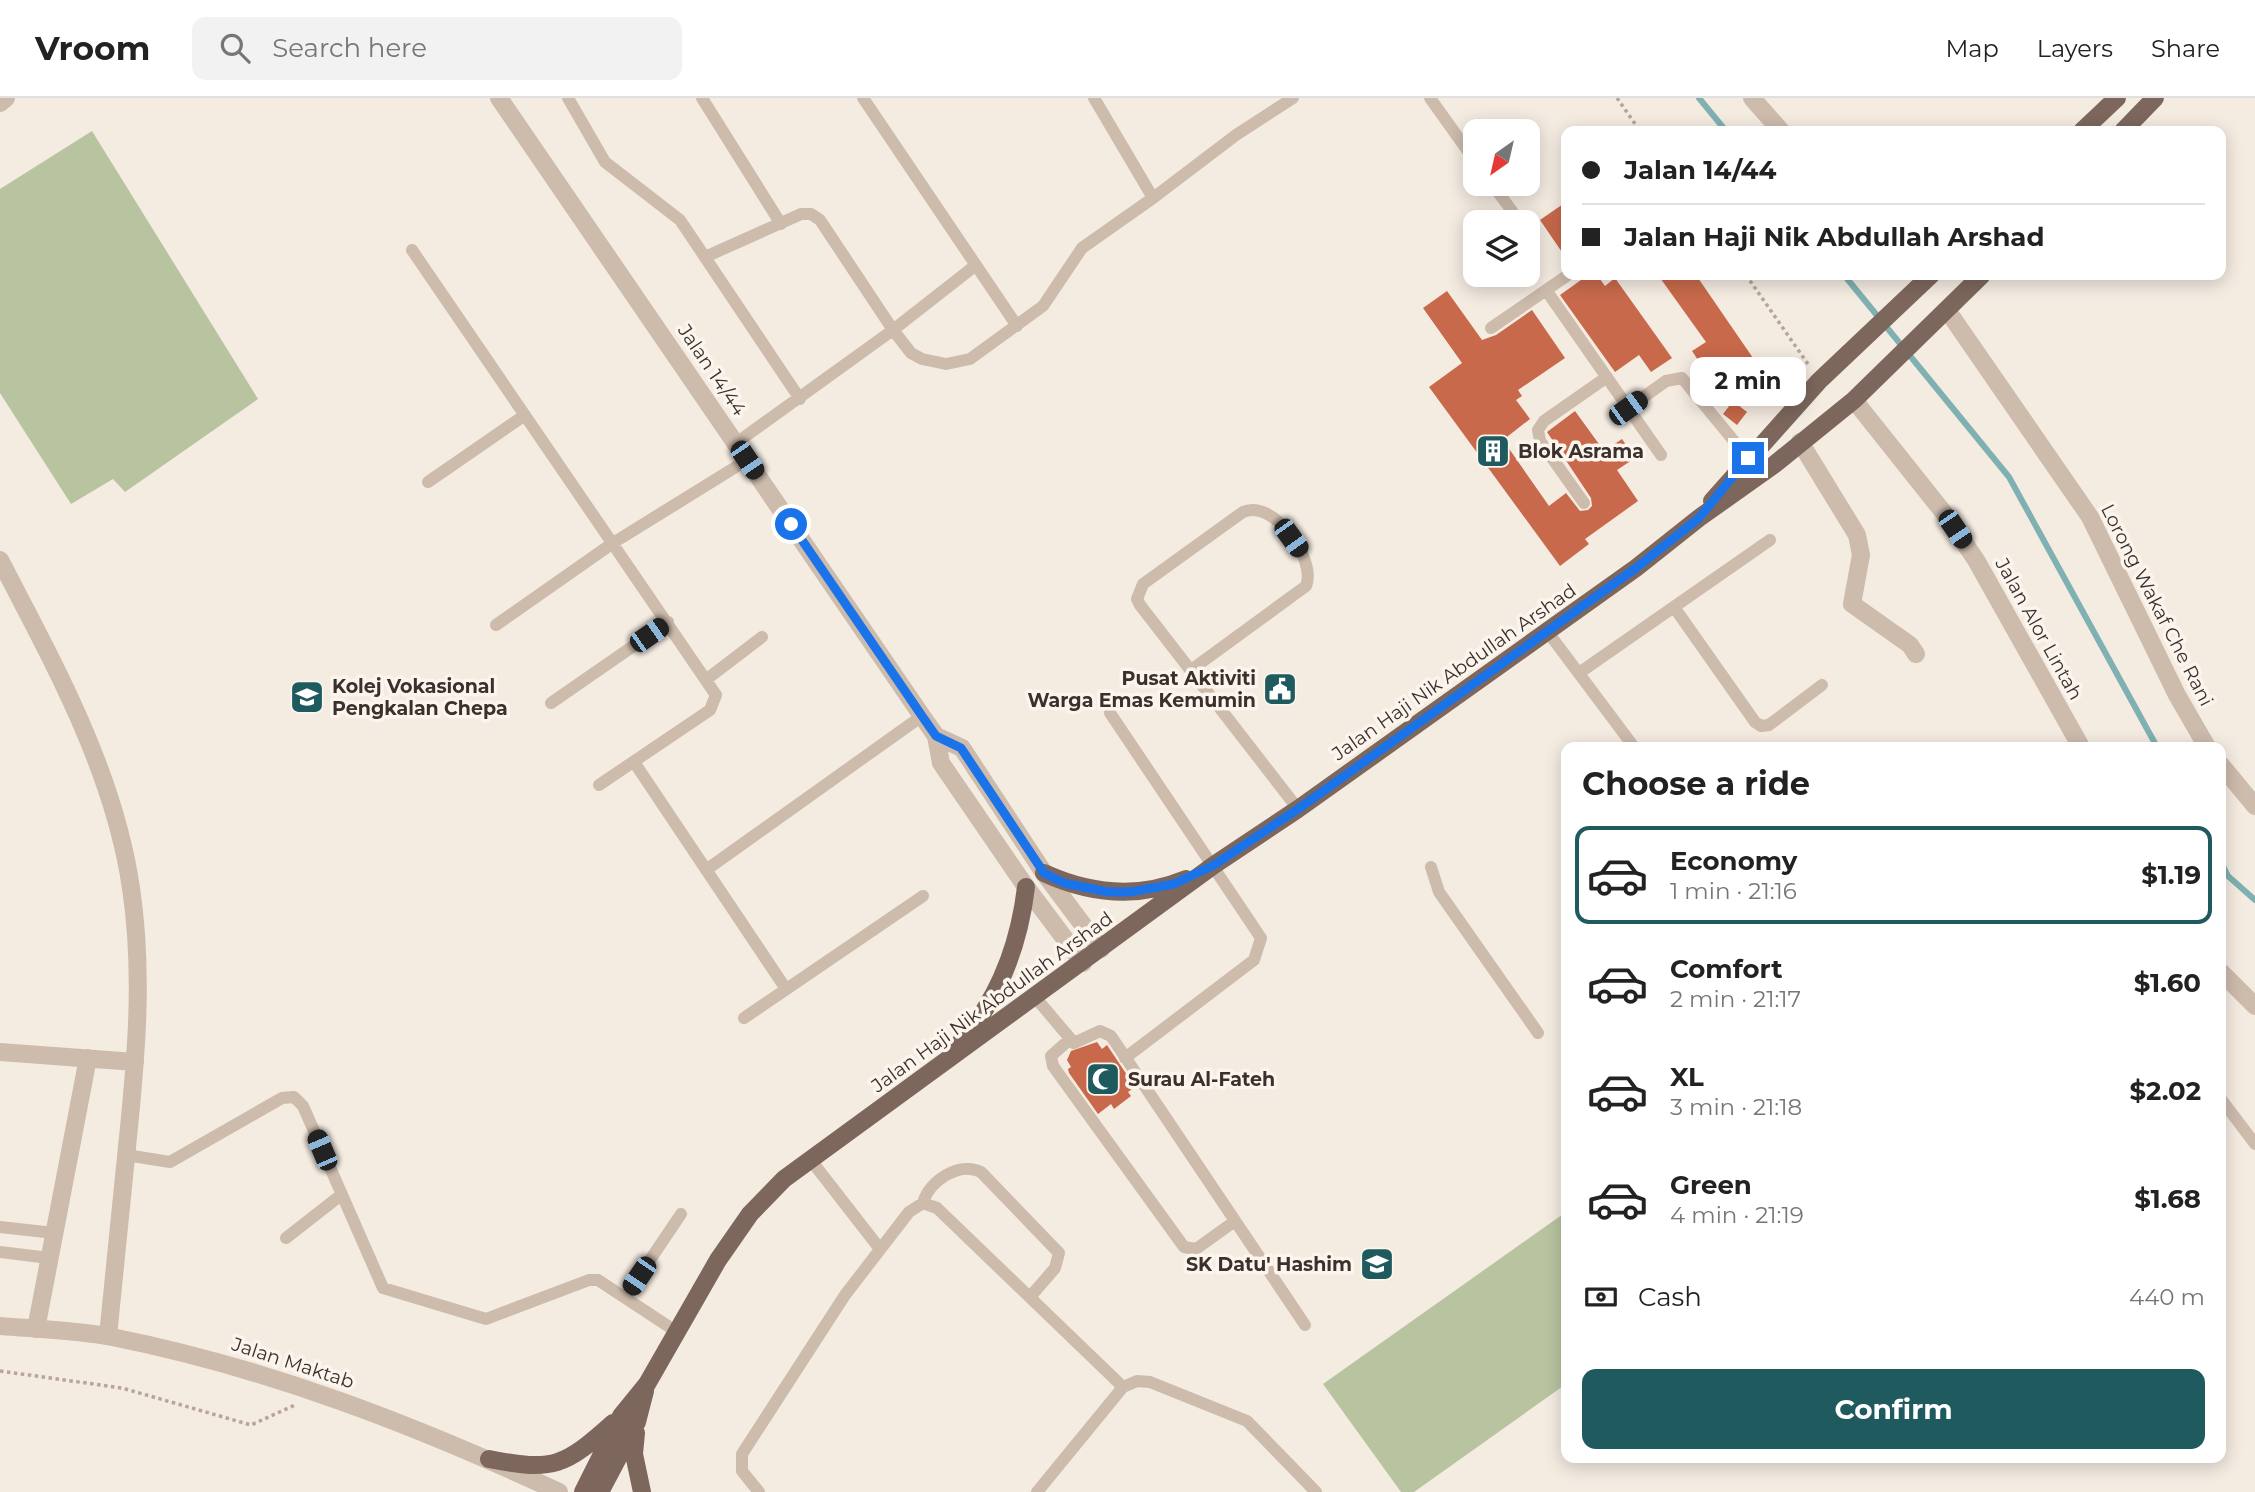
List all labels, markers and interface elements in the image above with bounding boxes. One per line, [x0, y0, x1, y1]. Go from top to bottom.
search box [192, 17, 682, 80]
text: Vroom [35, 28, 150, 68]
icon: search [216, 29, 254, 67]
text: Search here [272, 32, 427, 64]
text: Map [1945, 34, 1999, 63]
text: Layers [2037, 34, 2113, 63]
text: Share [2151, 34, 2220, 63]
north arrow [1463, 119, 1540, 196]
map controls [1463, 119, 1540, 287]
text: Jalan 14/44 [1624, 154, 1776, 186]
button: layers [1463, 210, 1540, 287]
text: Jalan Haji Nik Abdullah Arshad [1624, 221, 2045, 253]
street label: Jalan 14/44 [673, 319, 751, 420]
callout: 2 min [1690, 356, 1806, 406]
text: 2 min [1714, 367, 1782, 395]
car [1605, 387, 1652, 429]
building icon: Blok Asrama [1474, 432, 1512, 470]
car [727, 437, 768, 483]
place label: Blok Asrama [1518, 440, 1644, 463]
route end [1732, 442, 1764, 474]
street label: Lorong Wakaf Che Rani [2096, 500, 2218, 710]
car [1935, 506, 1976, 552]
route start [775, 508, 807, 540]
car [1271, 515, 1312, 561]
street label: Jalan Alor Lintah [1990, 553, 2088, 704]
street label: Jalan Haji Nik Abdullah Arshad [1327, 579, 1580, 766]
car [626, 614, 673, 656]
place label: Pusat Aktiviti Warga Emas Kemumin [1028, 667, 1256, 712]
public building icon: Pusat Aktiviti Warga Emas Kemumin [1261, 670, 1299, 708]
place label: Kolej Vokasional Pengkalan Chepa [332, 675, 508, 720]
school or university icon: Kolej Vokasional Pengkalan Chepa [288, 678, 326, 716]
text: Choose a ride [1582, 764, 1810, 803]
icon: car [1586, 844, 1649, 907]
text: Economy [1670, 845, 1797, 877]
text: $1.19 [2141, 859, 2201, 891]
text: 1 min · 21:16 [1670, 877, 1797, 905]
street label: Jalan Haji Nik Abdullah Arshad [866, 907, 1117, 1098]
icon: car [1586, 952, 1649, 1015]
text: Comfort [1670, 953, 1782, 985]
text: $1.60 [2134, 967, 2201, 999]
text: 2 min · 21:17 [1670, 985, 1801, 1013]
mosque icon: Surau Al-Fateh [1084, 1060, 1122, 1098]
icon: car [1586, 1060, 1649, 1123]
text: XL [1670, 1061, 1704, 1093]
place label: Surau Al-Fateh [1128, 1068, 1275, 1091]
text: $2.02 [2129, 1075, 2201, 1107]
text: 3 min · 21:18 [1670, 1093, 1802, 1121]
car [305, 1127, 340, 1173]
icon: car [1586, 1168, 1649, 1231]
text: Green [1670, 1169, 1752, 1201]
text: $1.68 [2134, 1183, 2201, 1215]
text: 4 min · 21:19 [1670, 1201, 1804, 1229]
school or university icon: SK Datu' Hashim [1358, 1245, 1396, 1283]
car [619, 1253, 660, 1299]
place label: SK Datu' Hashim [1186, 1253, 1352, 1276]
icon: cash [1582, 1278, 1620, 1316]
text: Cash [1638, 1281, 1702, 1313]
text: 440 m [2129, 1283, 2205, 1311]
street label: Jalan Maktab [228, 1332, 357, 1394]
button: Confirm [1582, 1369, 2205, 1449]

